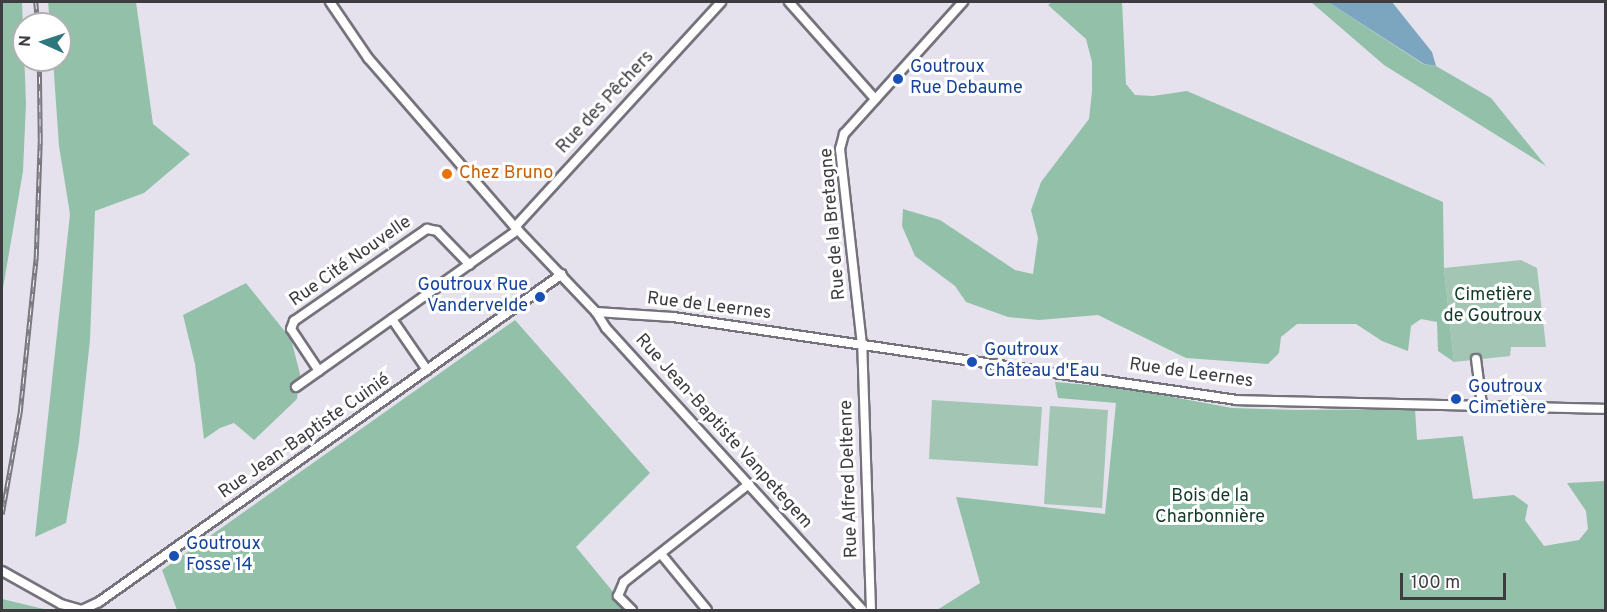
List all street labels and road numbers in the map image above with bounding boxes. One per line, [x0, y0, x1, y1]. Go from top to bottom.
street label: Rue des Pêchers [553, 47, 659, 159]
street label: Rue de la Bretagne [817, 147, 851, 301]
street label: Rue Cité Nouvelle [286, 212, 416, 312]
street label: Rue de Leernes [646, 289, 772, 325]
street label: Rue Jean-Baptiste Vanpetegem [629, 330, 817, 534]
street label: Rue de Leernes [1128, 355, 1254, 393]
street label: Rue Jean-Baptiste Cuinié [215, 370, 395, 504]
street label: Rue Alfred Deltenre [836, 399, 864, 559]

